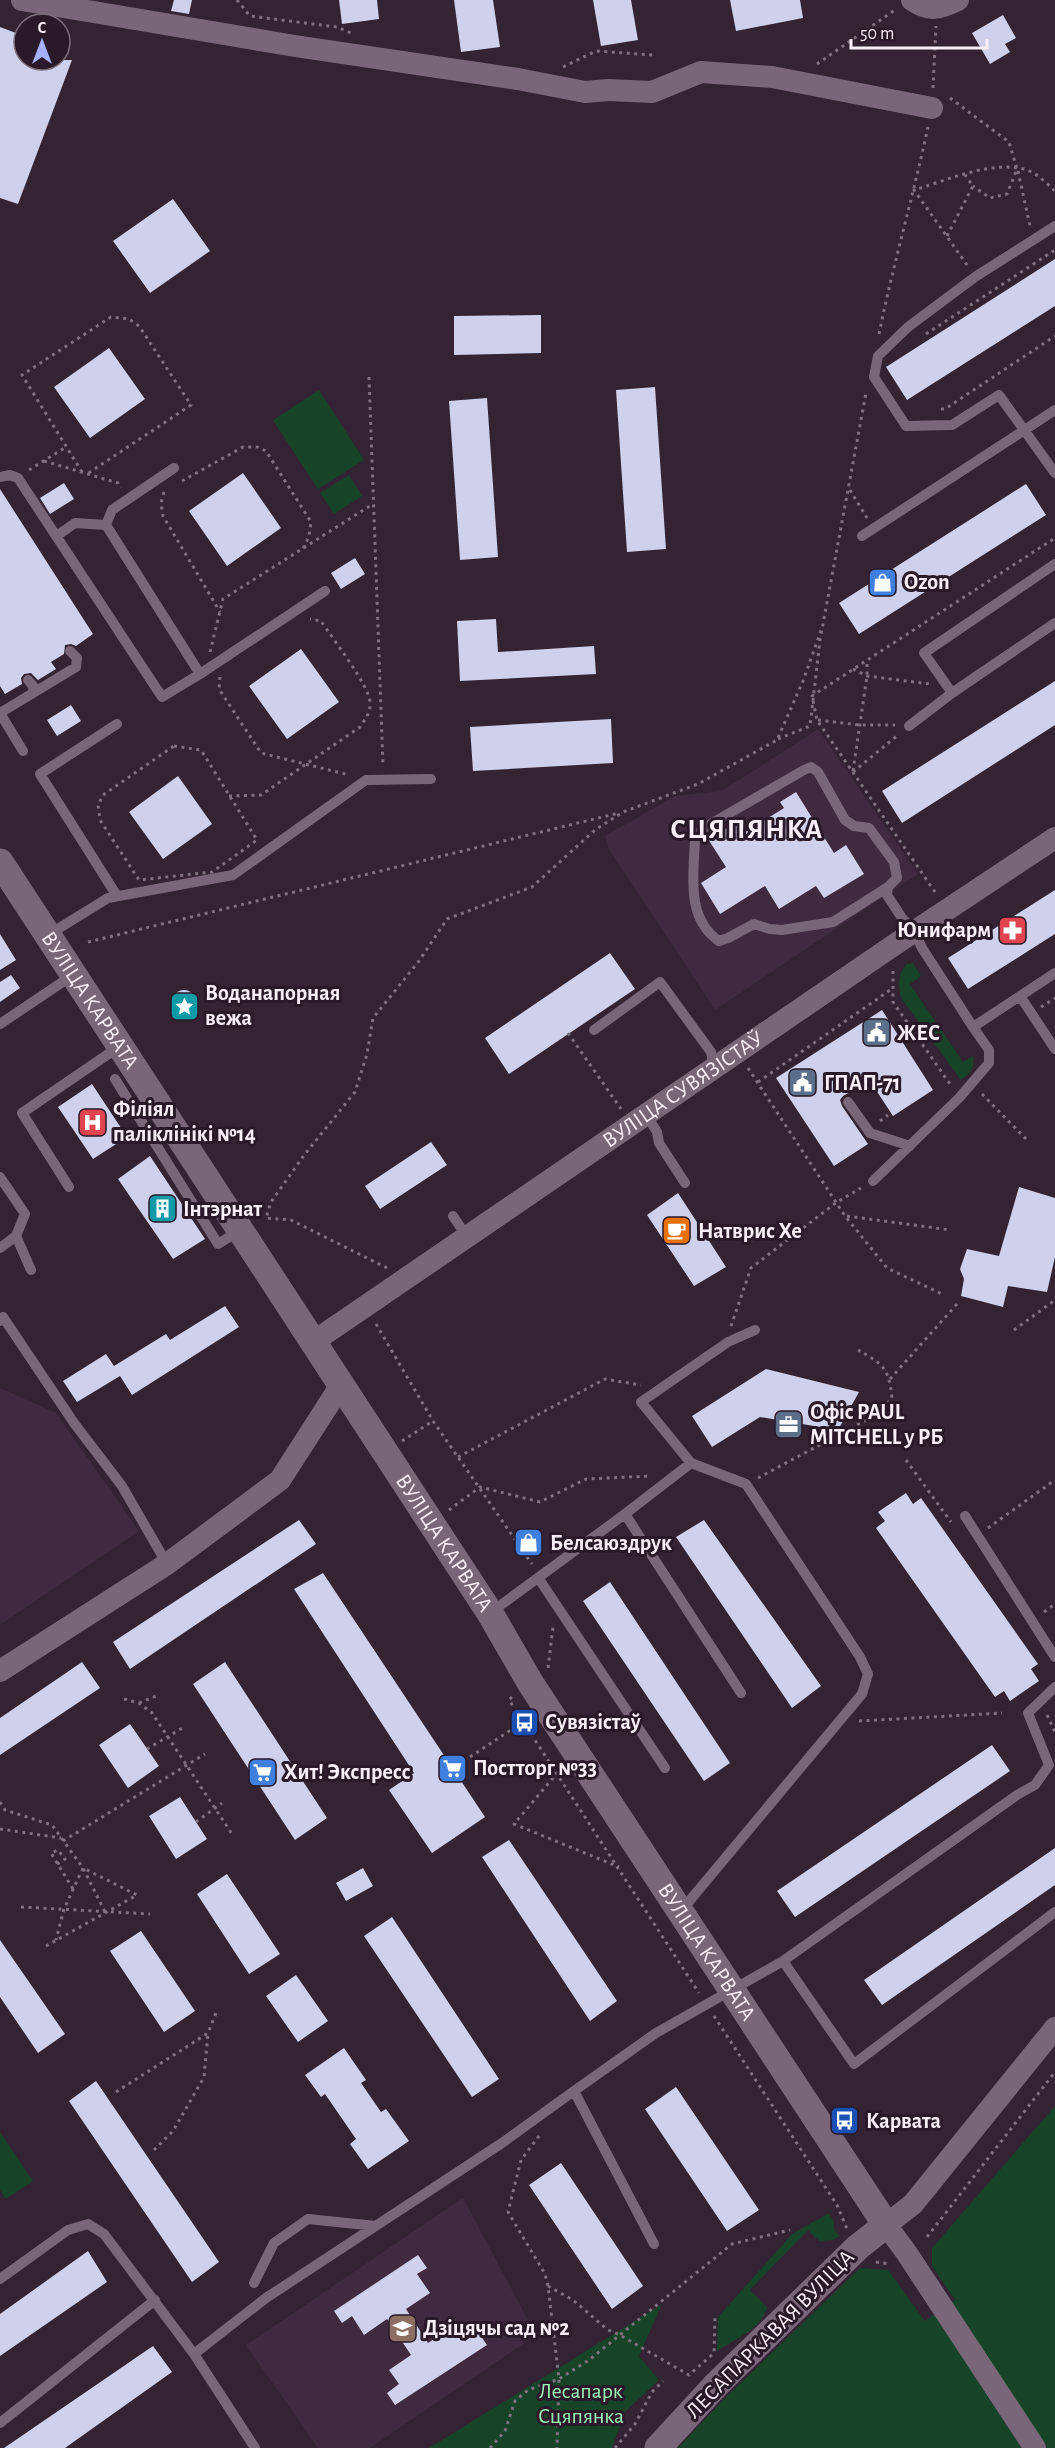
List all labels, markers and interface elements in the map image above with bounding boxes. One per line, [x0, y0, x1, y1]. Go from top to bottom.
north arrow [12, 12, 72, 72]
scale bar [851, 12, 988, 50]
text: С [38, 20, 47, 36]
text: 50 m [860, 25, 894, 43]
shop icon: Ozon [867, 566, 899, 598]
place label: Ozon [904, 571, 950, 593]
district label: СЦЯПЯНКА [670, 816, 824, 844]
pharmacy icon: Юнифарм [996, 914, 1028, 946]
place label: Юнифарм [897, 919, 991, 941]
street label: ВУЛІЦА КАРВАТА [37, 927, 143, 1073]
place label: Воданапорная вежа [205, 982, 340, 1029]
place icon: Воданапорная вежа [168, 990, 200, 1022]
public building icon: ЖЕС [860, 1017, 892, 1049]
place label: ЖЕС [897, 1022, 940, 1044]
street label: ВУЛІЦА СУВЯЗІСТАЎ [599, 1026, 768, 1152]
public building icon: ГПАП-71 [787, 1067, 819, 1099]
place label: ГПАП-71 [824, 1072, 900, 1094]
place label: Філіял паліклінікі №14 [113, 1098, 256, 1145]
hospital icon: Філіял паліклінікі №14 [76, 1106, 108, 1138]
building icon: Інтэрнат [146, 1193, 178, 1225]
place label: Інтэрнат [183, 1198, 263, 1220]
cafe icon: Натврис Хе [661, 1215, 693, 1247]
place label: Натврис Хе [698, 1220, 802, 1242]
place label: Офіс PAUL MITCHELL у РБ [810, 1401, 943, 1449]
office icon: Офіс PAUL MITCHELL у РБ [773, 1409, 805, 1441]
street label: ВУЛІЦА КАРВАТА [392, 1470, 497, 1616]
shop icon: Белсаюздрук [513, 1527, 545, 1559]
place label: Белсаюздрук [550, 1532, 672, 1555]
bus stop icon: Сувязістаў [508, 1706, 540, 1738]
place label: Сувязістаў [545, 1711, 641, 1734]
supermarket icon: Постторг №33 [436, 1752, 468, 1784]
supermarket icon: Хит! Экспресс [247, 1756, 279, 1788]
place label: Постторг №33 [473, 1757, 597, 1779]
place label: Хит! Экспресс [284, 1761, 411, 1783]
street label: ВУЛІЦА КАРВАТА [654, 1879, 760, 2024]
bus stop icon: Карвата [829, 2105, 861, 2137]
place label: Карвата [866, 2110, 941, 2132]
street label: ЛЕСАПАРКАВАЯ ВУЛІЦА [682, 2246, 858, 2422]
school or university icon: Дзіцячы сад №2 [386, 2312, 418, 2344]
place label: Дзіцячы сад №2 [423, 2317, 570, 2339]
park label: Лесапарк Сцяпянка [538, 2380, 624, 2427]

